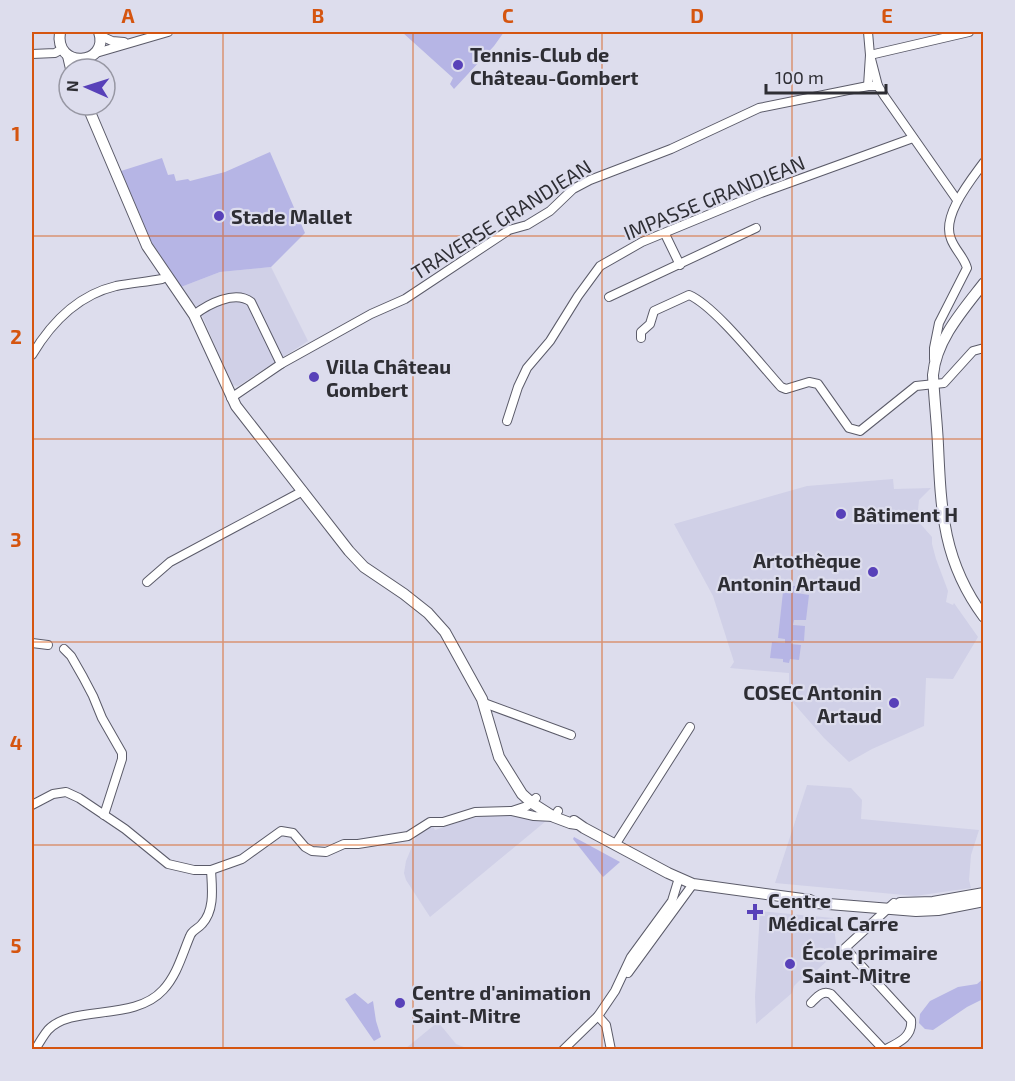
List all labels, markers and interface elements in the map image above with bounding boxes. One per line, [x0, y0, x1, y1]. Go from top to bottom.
text: A [121, 3, 135, 27]
text: B [312, 3, 324, 27]
text: C [502, 3, 514, 27]
text: D [690, 3, 704, 27]
text: E [881, 3, 893, 27]
place label: Tennis-Club de Château-Gombert [470, 42, 638, 89]
north arrow [57, 57, 117, 117]
scale bar [766, 57, 886, 95]
marker: Tennis-Club de Château-Gombert [451, 58, 465, 72]
text: 100 m [775, 66, 824, 88]
text: N [62, 80, 81, 92]
text: 1 [12, 121, 20, 145]
street label: IMPASSE GRANDJEAN [620, 150, 808, 244]
street label: TRAVERSE GRANDJEAN [407, 154, 595, 284]
place label: Stade Mallet [231, 204, 352, 228]
marker: Stade Mallet [212, 209, 226, 223]
text: 2 [10, 324, 22, 348]
place label: Villa Château Gombert [326, 354, 451, 401]
marker: Villa Château Gombert [307, 370, 321, 384]
place label: Bâtiment H [853, 502, 958, 526]
marker: Bâtiment H [834, 507, 848, 521]
text: 3 [10, 527, 22, 551]
place label: Artothèque Antonin Artaud [718, 548, 861, 595]
marker: Artothèque Antonin Artaud [866, 565, 880, 579]
place label: COSEC Antonin Artaud [743, 680, 882, 727]
marker: COSEC Antonin Artaud [887, 696, 901, 710]
text: 4 [10, 730, 23, 754]
place label: Centre Médical Carre [768, 888, 898, 935]
marker: Centre Médical Carre [746, 903, 764, 921]
text: 5 [10, 933, 22, 957]
place label: École primaire Saint-Mitre [802, 940, 938, 987]
marker: École primaire Saint-Mitre [783, 957, 797, 971]
place label: Centre d'animation Saint-Mitre [412, 980, 591, 1027]
marker: Centre d'animation Saint-Mitre [393, 996, 407, 1010]

